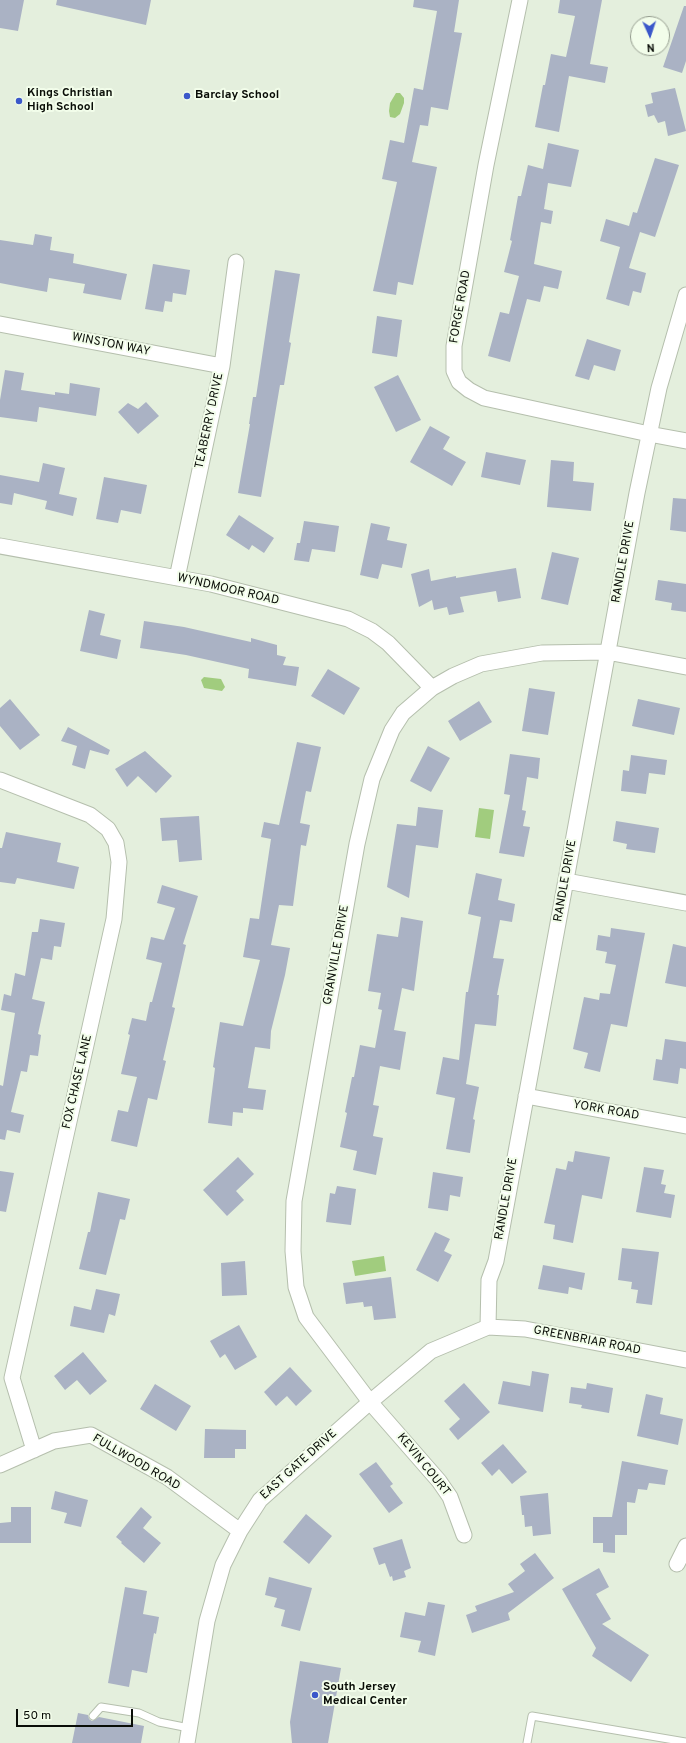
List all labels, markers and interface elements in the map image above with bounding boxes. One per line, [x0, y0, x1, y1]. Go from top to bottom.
north arrow [630, 16, 670, 56]
text: N [646, 40, 655, 54]
place label: Kings Christian High School [27, 87, 113, 115]
place label: Barclay School [195, 89, 279, 103]
marker: Barclay School [182, 91, 192, 101]
marker: Kings Christian High School [14, 96, 24, 106]
street label: FORGE ROAD [447, 269, 475, 345]
street label: WINSTON WAY [71, 330, 151, 360]
street label: TEABERRY DRIVE [193, 372, 227, 470]
street label: RANDLE DRIVE [610, 520, 638, 604]
street label: WYNDMOOR ROAD [176, 571, 280, 609]
street label: RANDLE DRIVE [552, 839, 580, 923]
street label: GRANVILLE DRIVE [321, 904, 353, 1006]
street label: FOX CHASE LANE [60, 1033, 96, 1131]
street label: YORK ROAD [572, 1098, 640, 1124]
street label: RANDLE DRIVE [493, 1157, 521, 1241]
street label: GREENBRIAR ROAD [532, 1324, 642, 1358]
street label: EAST GATE DRIVE [258, 1427, 340, 1503]
street label: KEVIN COURT [393, 1431, 453, 1499]
street label: FULLWOOD ROAD [90, 1432, 182, 1494]
place label: South Jersey Medical Center [323, 1681, 407, 1709]
marker: South Jersey Medical Center [310, 1690, 320, 1700]
scale bar [18, 1701, 135, 1727]
text: 50 m [23, 1708, 51, 1724]

